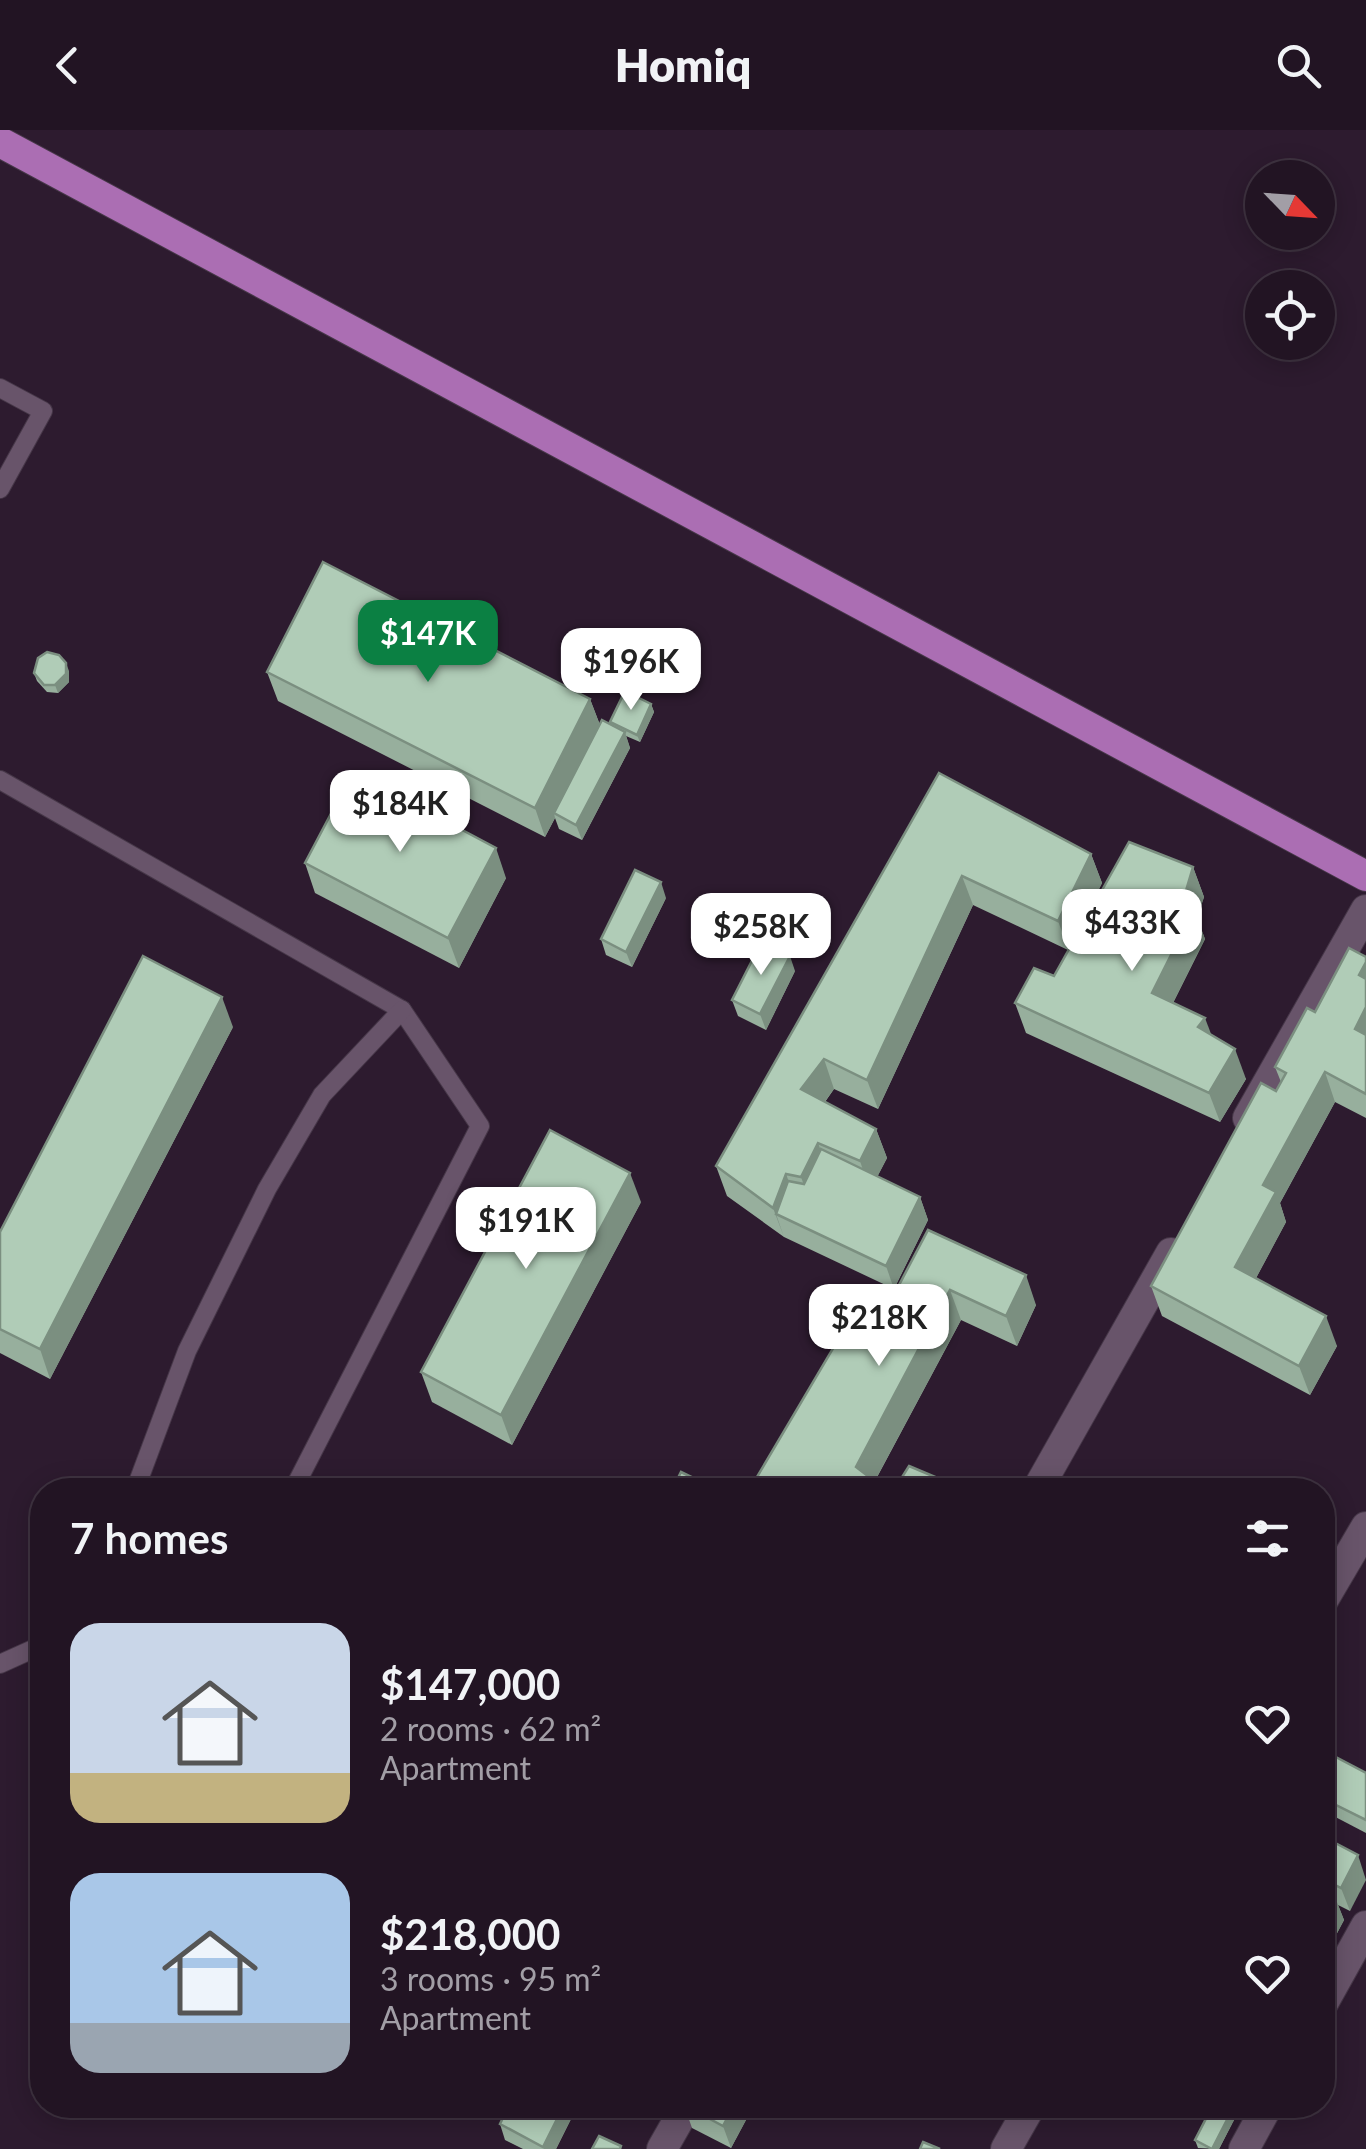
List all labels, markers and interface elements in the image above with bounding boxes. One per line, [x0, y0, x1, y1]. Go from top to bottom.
icon: back [40, 38, 95, 93]
text: Homiq [615, 38, 751, 92]
icon: search [1271, 38, 1326, 93]
north arrow [1245, 160, 1335, 250]
map controls [1245, 160, 1335, 360]
button: locate [1245, 270, 1335, 360]
pin: $147K [358, 600, 498, 685]
text: $147K [380, 613, 476, 652]
pin: $196K [561, 628, 701, 713]
text: $196K [583, 641, 679, 680]
pin: $184K [330, 770, 470, 855]
text: $184K [352, 783, 448, 822]
pin: $433K [1062, 889, 1202, 974]
pin: $258K [691, 893, 831, 978]
text: $433K [1084, 902, 1180, 941]
text: $258K [713, 906, 809, 945]
pin: $191K [456, 1187, 596, 1272]
text: $191K [478, 1200, 574, 1239]
pin: $218K [809, 1284, 949, 1369]
text: $218K [831, 1297, 927, 1336]
icon: filters [1240, 1511, 1295, 1566]
text: 7 homes [70, 1513, 228, 1563]
text: $147,000 [380, 1659, 560, 1709]
icon: home [150, 1663, 270, 1783]
icon: heart [1240, 1696, 1295, 1751]
text: 2 rooms · 62 m² [380, 1709, 601, 1748]
text: Apartment [380, 1748, 531, 1787]
text: $218,000 [380, 1909, 560, 1959]
icon: home [150, 1913, 270, 2033]
icon: heart [1240, 1946, 1295, 2001]
text: 3 rooms · 95 m² [380, 1959, 601, 1998]
text: Apartment [380, 1998, 531, 2037]

